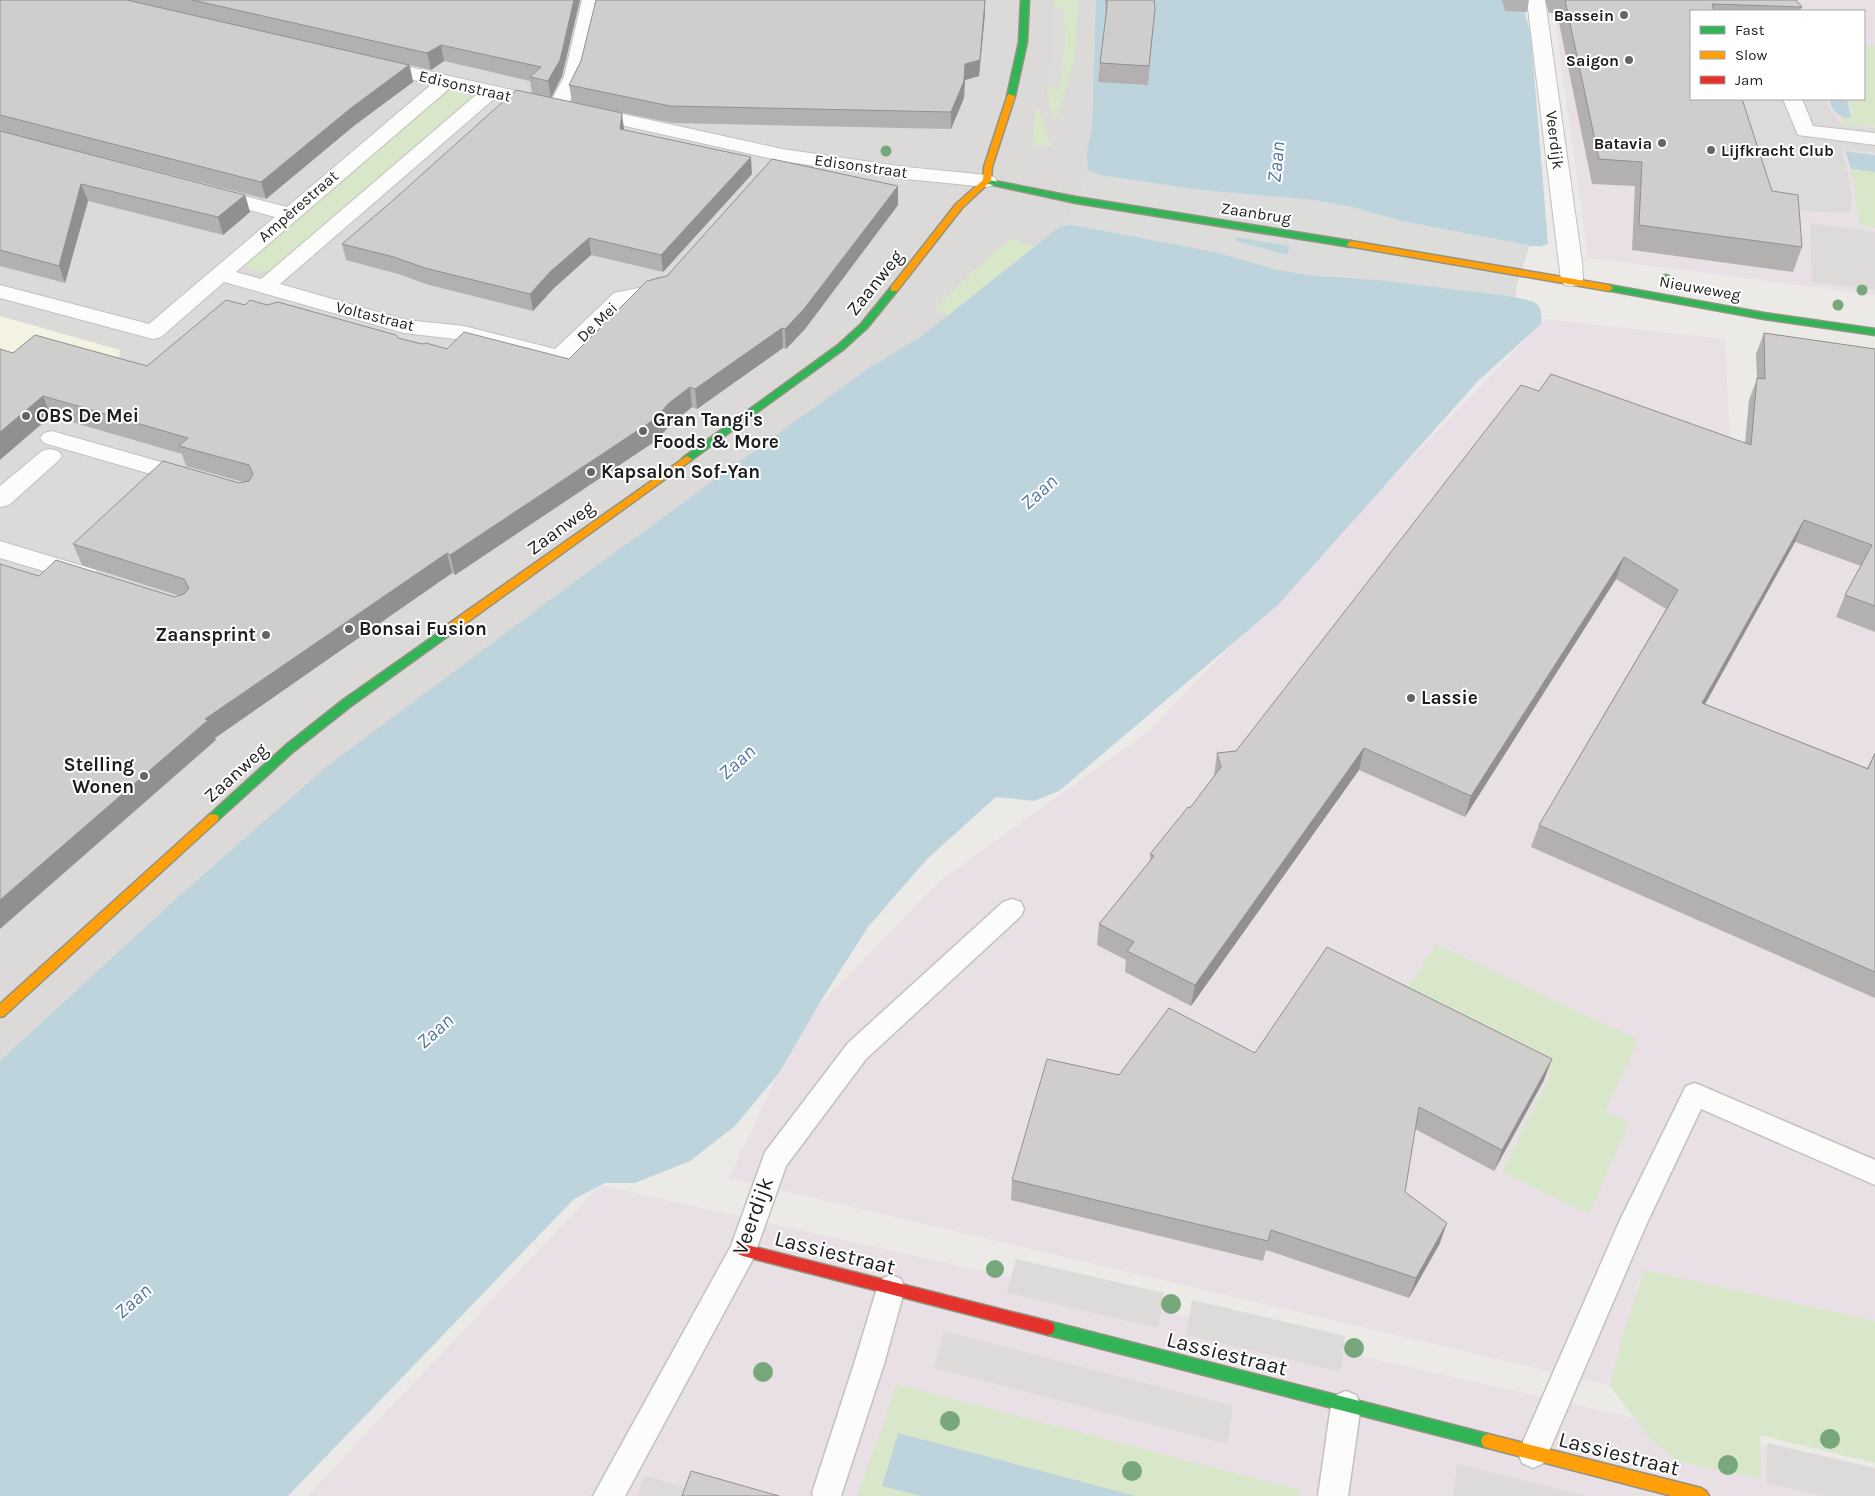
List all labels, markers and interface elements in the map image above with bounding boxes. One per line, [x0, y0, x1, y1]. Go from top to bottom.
place label: Bassein [1554, 6, 1614, 25]
marker: Bassein [1618, 9, 1630, 21]
legend [1690, 10, 1865, 100]
text: Fast [1735, 21, 1765, 39]
text: Slow [1735, 46, 1767, 64]
place label: Saigon [1566, 51, 1619, 70]
marker: Saigon [1623, 54, 1635, 66]
street label: Edisonstraat [417, 66, 513, 106]
text: Jam [1735, 71, 1763, 89]
street label: Veerdijk [1542, 110, 1568, 170]
place label: Batavia [1594, 134, 1652, 153]
marker: Batavia [1656, 137, 1668, 149]
water label: Zaan [1262, 140, 1290, 184]
place label: Lijfkracht Club [1721, 141, 1834, 160]
marker: Lijfkracht Club [1705, 144, 1717, 156]
street label: Edisonstraat [813, 150, 909, 182]
street label: Ampèrestraat [254, 166, 342, 246]
street label: Zaanbrug [1220, 198, 1292, 228]
street label: Zaanweg [842, 246, 908, 320]
street label: Nieuweweg [1658, 272, 1742, 304]
street label: Voltastraat [334, 297, 416, 335]
street label: De Mei [573, 298, 621, 346]
place label: OBS De Mei [36, 405, 139, 427]
place label: Gran Tangi's Foods & More [653, 409, 779, 453]
marker: OBS De Mei [20, 410, 32, 422]
marker: Gran Tangi's Foods & More [637, 425, 649, 437]
place label: Kapsalon Sof-Yan [601, 461, 760, 483]
marker: Kapsalon Sof-Yan [585, 466, 597, 478]
water label: Zaan [1016, 470, 1062, 514]
street label: Zaanweg [523, 496, 599, 560]
place label: Bonsai Fusion [359, 618, 487, 640]
marker: Bonsai Fusion [343, 623, 355, 635]
place label: Zaansprint [155, 624, 256, 646]
marker: Zaansprint [260, 629, 272, 641]
place label: Lassie [1421, 687, 1478, 709]
marker: Lassie [1405, 692, 1417, 704]
street label: Zaanweg [200, 739, 272, 807]
water label: Zaan [714, 740, 760, 784]
place label: Stelling Wonen [64, 754, 134, 798]
marker: Stelling Wonen [138, 770, 150, 782]
water label: Zaan [412, 1009, 458, 1053]
street label: Veerdijk [727, 1173, 779, 1259]
street label: Lassiestraat [772, 1225, 898, 1281]
water label: Zaan [110, 1279, 156, 1323]
street label: Lassiestraat [1164, 1326, 1290, 1382]
street label: Lassiestraat [1556, 1426, 1682, 1482]

